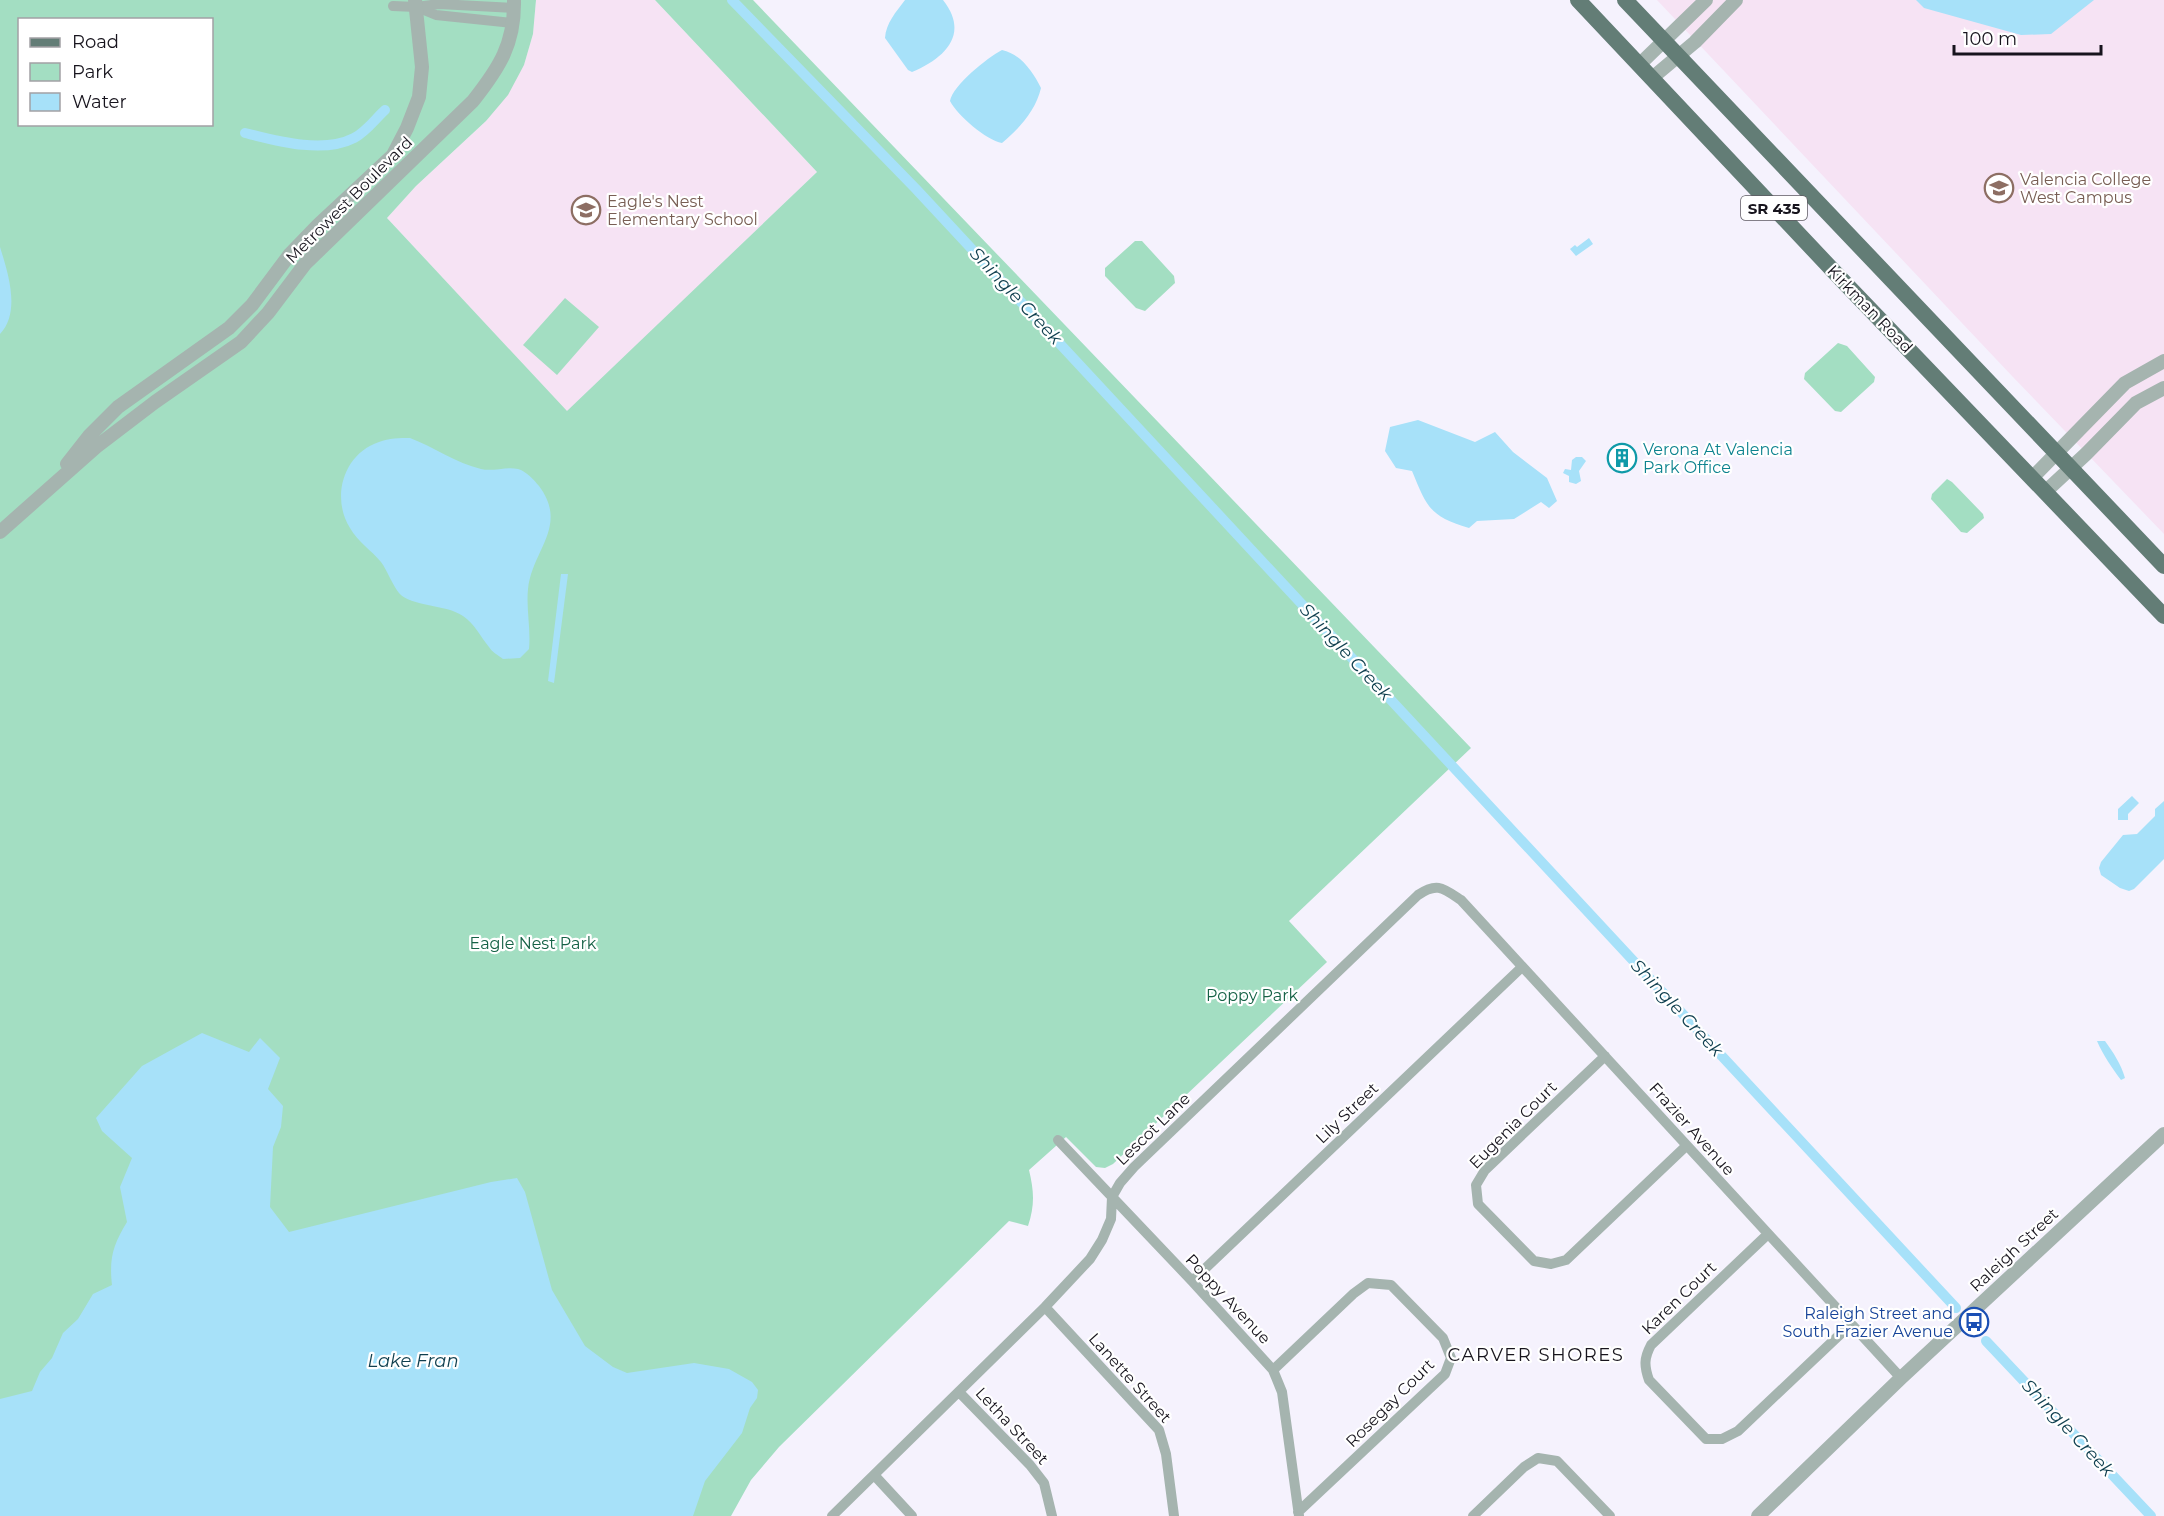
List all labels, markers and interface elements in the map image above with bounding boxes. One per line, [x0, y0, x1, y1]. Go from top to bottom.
legend [18, 18, 213, 126]
scale bar [1954, 18, 2101, 56]
text: 100 m [1963, 28, 2017, 50]
text: Road [72, 31, 119, 53]
text: Park [72, 61, 113, 83]
text: Water [72, 91, 127, 113]
street label: Metrowest Boulevard [282, 133, 416, 267]
place label: Valencia College West Campus [2020, 170, 2151, 207]
school or university icon: Valencia College West Campus [1983, 172, 2015, 204]
place label: Eagle's Nest Elementary School [607, 192, 758, 229]
school or university icon: Eagle's Nest Elementary School [570, 194, 602, 226]
road number: SR 435 [1741, 196, 1807, 220]
water label: Shingle Creek [965, 243, 1068, 350]
street label: Kirkman Road [1823, 261, 1917, 357]
place label: Verona At Valencia Park Office [1643, 440, 1793, 477]
building icon: Verona At Valencia Park Office [1606, 442, 1638, 474]
water label: Shingle Creek [1295, 599, 1398, 706]
park label: Eagle Nest Park [470, 934, 597, 953]
water label: Shingle Creek [1626, 955, 1729, 1062]
park label: Poppy Park [1206, 986, 1299, 1005]
street label: Eugenia Court [1465, 1077, 1561, 1173]
street label: Lily Street [1312, 1078, 1382, 1147]
street label: Frazier Avenue [1645, 1079, 1739, 1179]
street label: Lescot Lane [1112, 1089, 1194, 1169]
street label: Raleigh Street [1966, 1204, 2062, 1296]
street label: Poppy Avenue [1181, 1250, 1275, 1348]
street label: Karen Court [1638, 1257, 1721, 1338]
place label: Raleigh Street and South Frazier Avenue [1783, 1304, 1953, 1341]
bus stop icon: Raleigh Street and South Frazier Avenue [1958, 1306, 1990, 1338]
street label: Lanette Street [1085, 1329, 1176, 1427]
district label: CARVER SHORES [1448, 1344, 1624, 1366]
water label: Lake Fran [367, 1350, 459, 1372]
street label: Rosegay Court [1342, 1355, 1438, 1451]
water label: Shingle Creek [2017, 1375, 2120, 1482]
street label: Letha Street [972, 1384, 1053, 1469]

